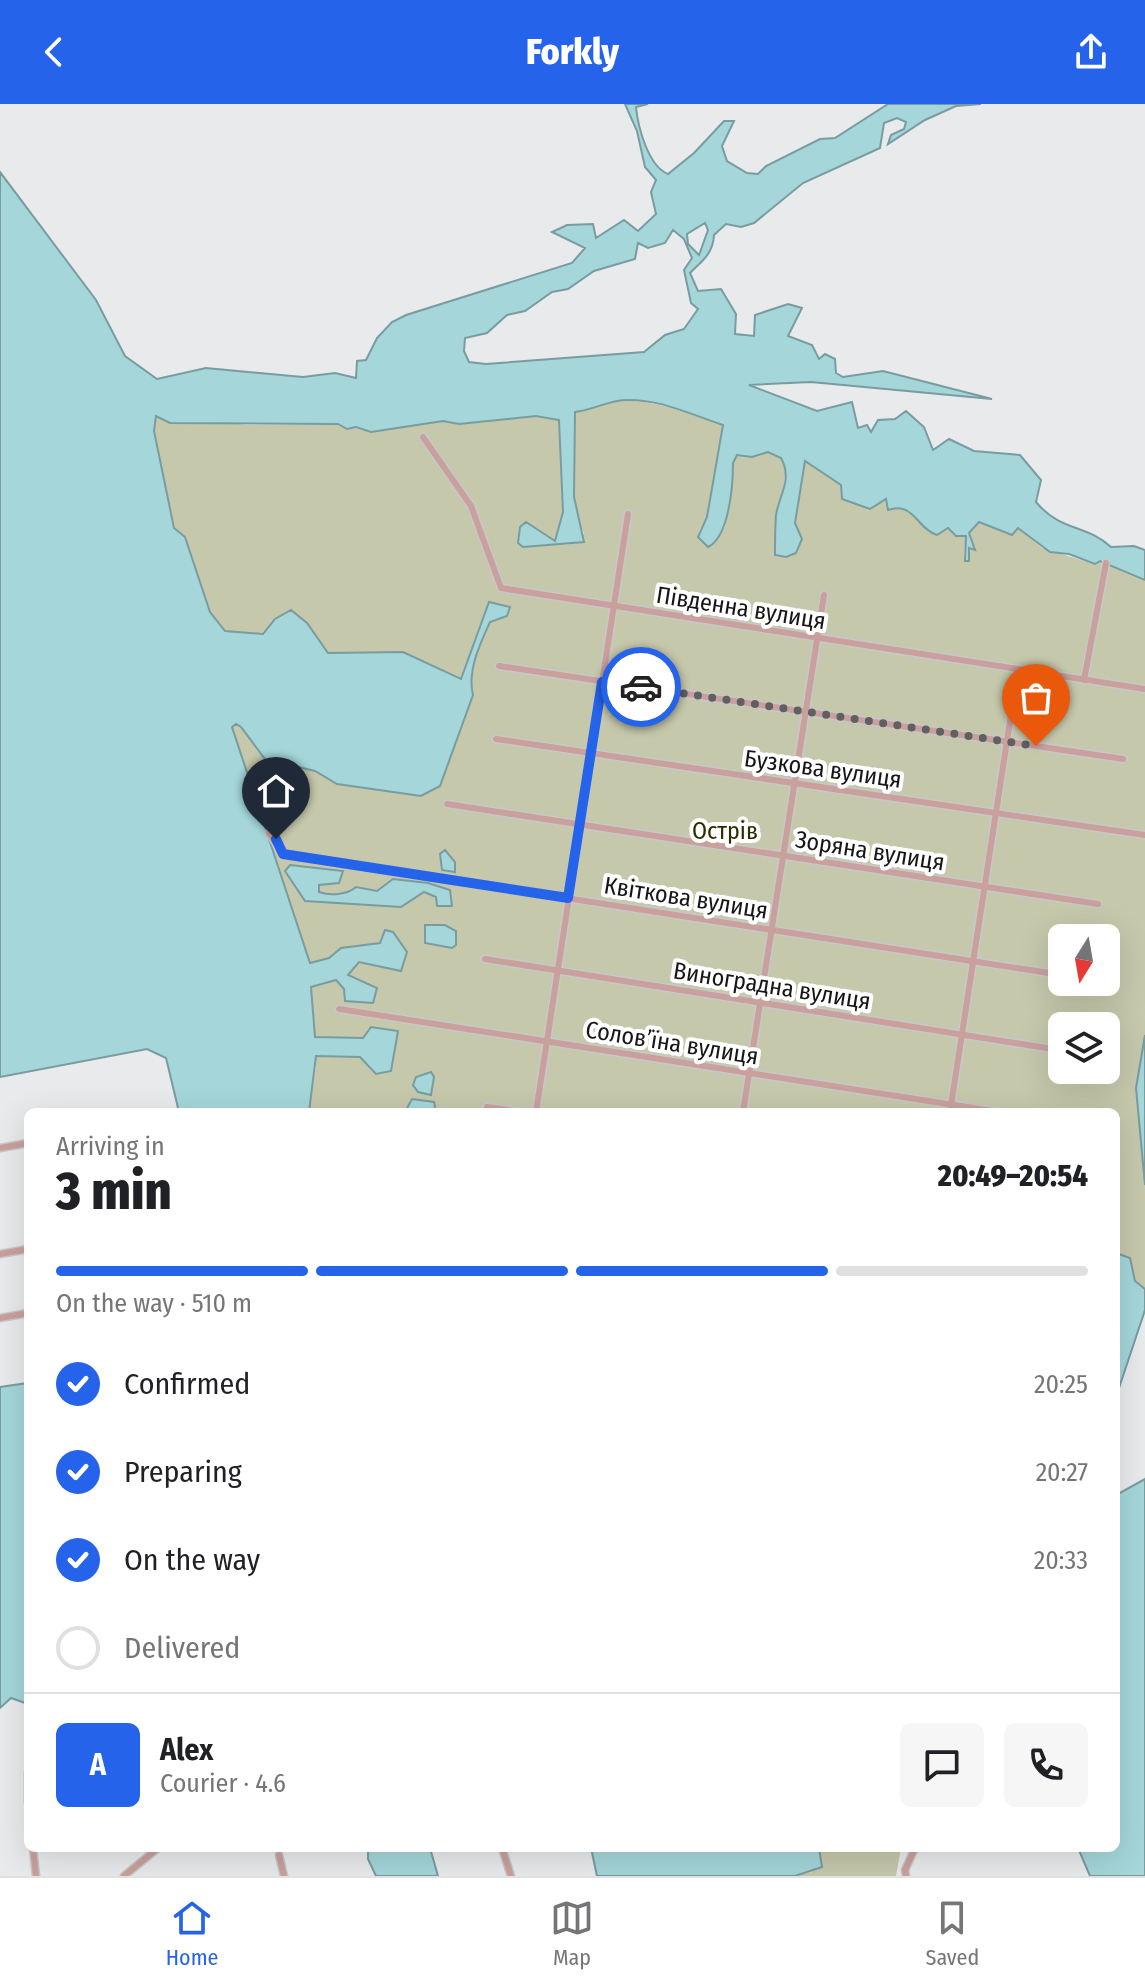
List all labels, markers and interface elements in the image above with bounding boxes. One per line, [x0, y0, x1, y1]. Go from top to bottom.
icon: back [32, 30, 76, 74]
text: Forkly [526, 30, 619, 74]
icon: share [1069, 30, 1113, 74]
street label: Південна вулиця [654, 581, 828, 635]
courier [601, 647, 681, 727]
pin [1002, 664, 1070, 746]
icon: car [619, 665, 663, 709]
icon: bag [1014, 676, 1058, 720]
street label: Бузкова вулиця [743, 744, 903, 794]
pin [242, 757, 310, 839]
icon: home [254, 769, 298, 813]
park label: Острів [692, 817, 758, 845]
street label: Зоряна вулиця [793, 825, 947, 877]
street label: Квіткова вулиця [602, 871, 770, 925]
north arrow [1048, 924, 1120, 996]
map controls [1048, 924, 1120, 1084]
street label: Виноградна вулиця [671, 957, 873, 1015]
button: layers [1048, 1012, 1120, 1084]
street label: Соловʼїна вулиця [584, 1016, 760, 1070]
text: Arriving in [56, 1131, 165, 1162]
text: 20:49–20:54 [938, 1158, 1088, 1194]
text: 3 min [56, 1160, 172, 1223]
text: On the way · 510 m [56, 1288, 252, 1319]
icon: check [56, 1362, 100, 1406]
text: Confirmed [124, 1366, 250, 1402]
text: 20:25 [1034, 1369, 1088, 1400]
icon: check [56, 1450, 100, 1494]
text: Preparing [124, 1454, 242, 1490]
text: 20:27 [1036, 1457, 1088, 1488]
icon: check [56, 1538, 100, 1582]
text: On the way [124, 1542, 260, 1578]
text: 20:33 [1034, 1545, 1088, 1576]
text: Delivered [124, 1630, 240, 1666]
button: chat [900, 1723, 984, 1807]
button: phone [1004, 1723, 1088, 1807]
text: Alex [160, 1732, 213, 1768]
text: A [90, 1747, 106, 1783]
text: Courier · 4.6 [160, 1768, 286, 1799]
tab: Home [166, 1896, 218, 1971]
tab: Map [550, 1896, 594, 1971]
tab: Saved [925, 1896, 979, 1971]

